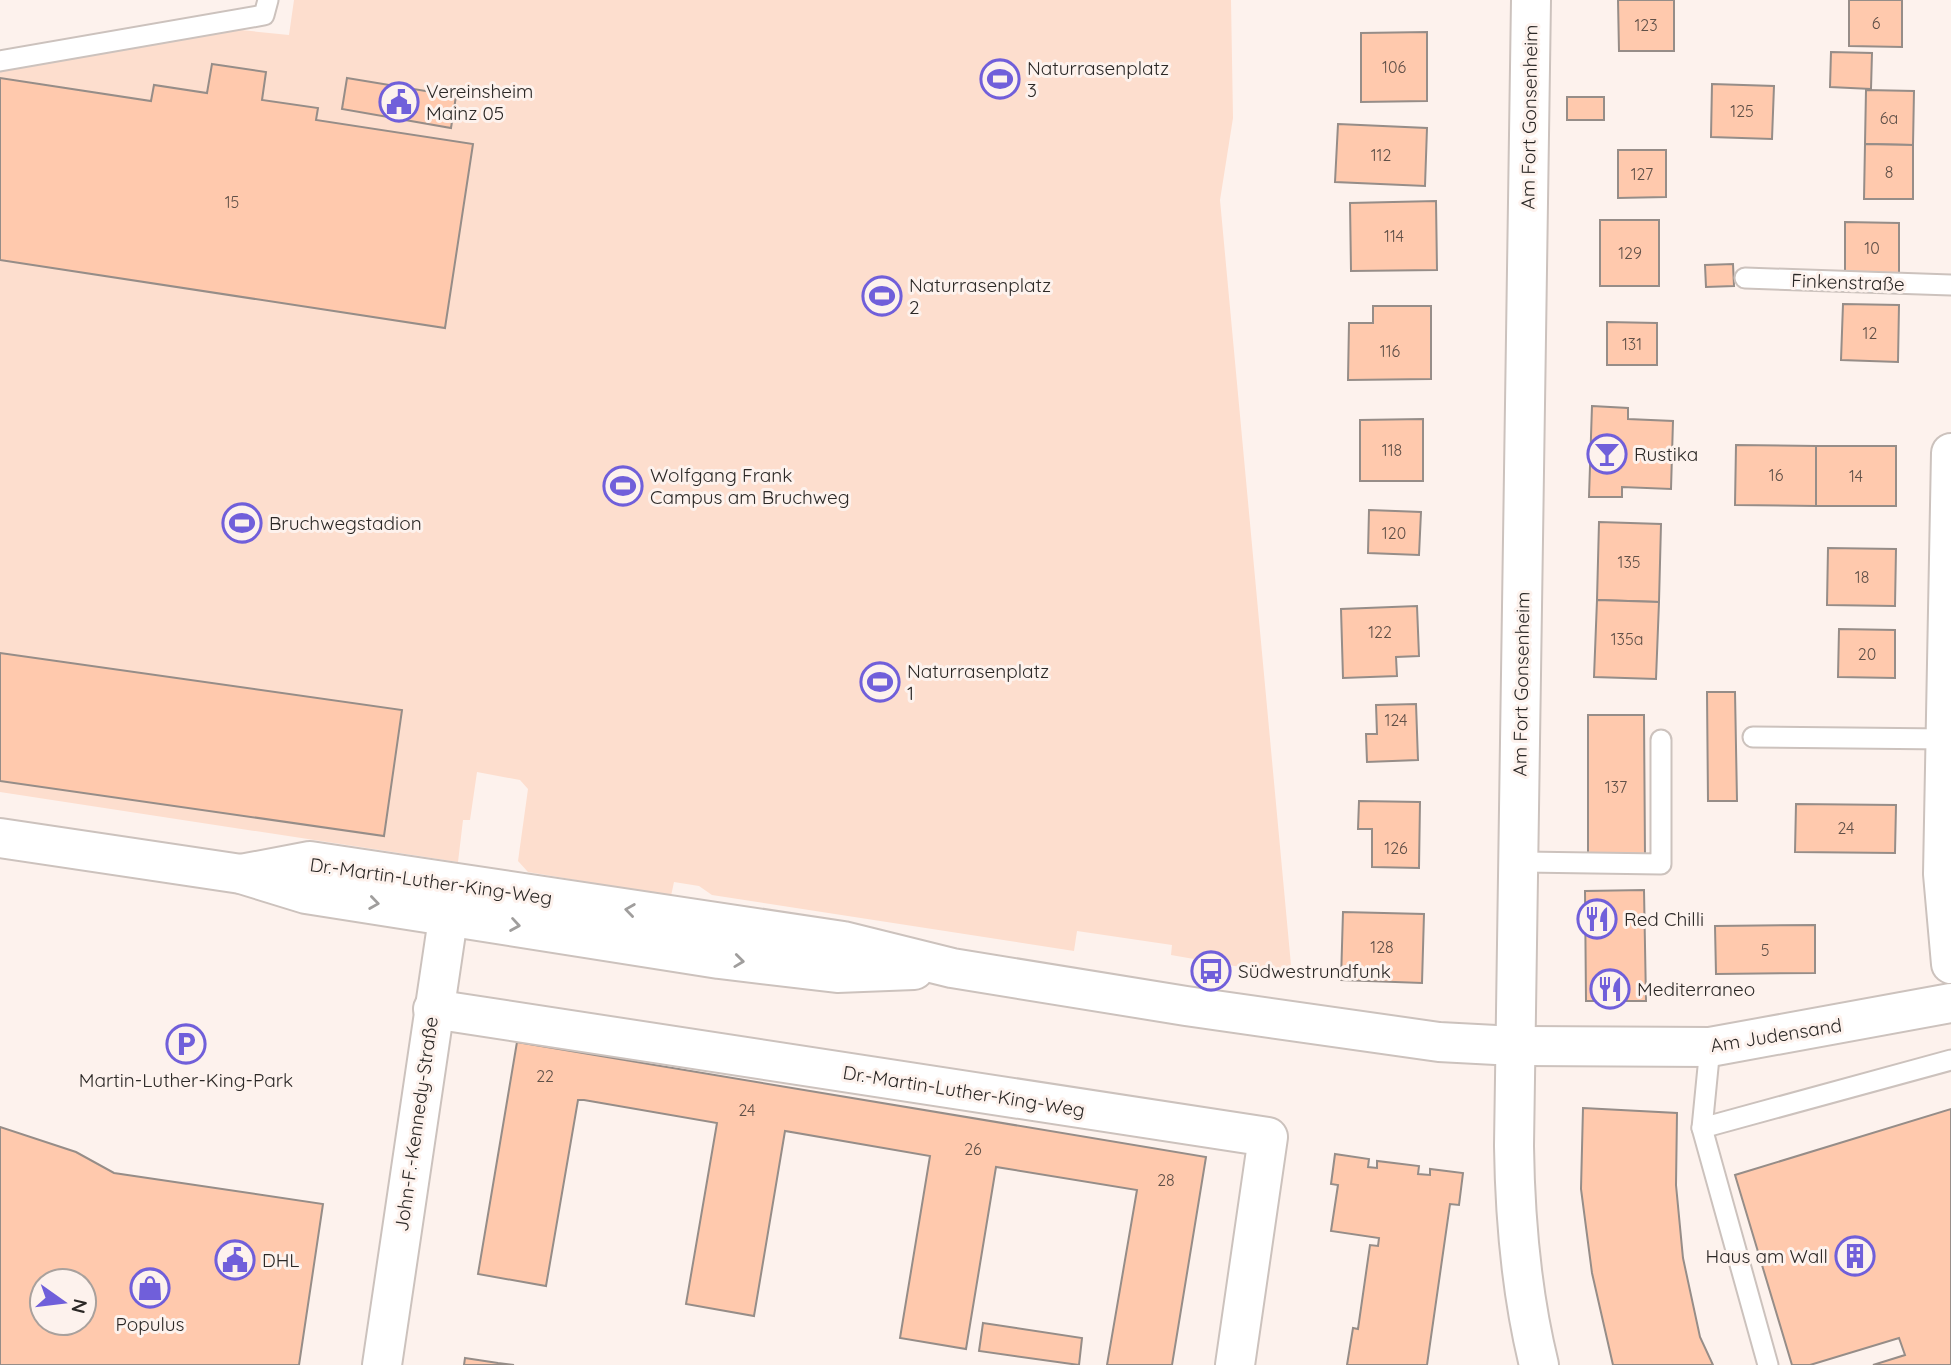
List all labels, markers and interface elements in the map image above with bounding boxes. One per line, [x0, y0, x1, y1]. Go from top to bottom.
house number: 6 [1872, 13, 1881, 33]
house number: 123 [1634, 15, 1658, 35]
street label: Am Fort Gonsenheim [1515, 24, 1543, 210]
place label: Naturrasenplatz 3 [1027, 56, 1169, 102]
house number: 106 [1382, 57, 1406, 77]
sports icon: Naturrasenplatz 3 [979, 58, 1021, 100]
place label: Vereinsheim Mainz 05 [426, 79, 533, 125]
public building icon: Vereinsheim Mainz 05 [378, 81, 420, 123]
house number: 125 [1730, 101, 1754, 121]
house number: 6a [1880, 108, 1898, 128]
house number: 112 [1371, 145, 1391, 165]
house number: 8 [1885, 162, 1893, 182]
house number: 127 [1631, 164, 1653, 184]
house number: 15 [225, 192, 239, 212]
house number: 114 [1384, 226, 1404, 246]
house number: 10 [1864, 238, 1880, 258]
house number: 129 [1618, 243, 1642, 263]
street label: Finkenstraße [1791, 268, 1905, 296]
place label: Naturrasenplatz 2 [909, 273, 1051, 319]
sports icon: Naturrasenplatz 2 [861, 275, 903, 317]
house number: 12 [1863, 323, 1878, 343]
house number: 131 [1622, 334, 1642, 354]
house number: 116 [1380, 341, 1401, 361]
bar icon: Rustika [1586, 433, 1628, 475]
house number: 118 [1382, 440, 1402, 460]
place label: Rustika [1634, 442, 1698, 466]
place label: Wolfgang Frank Campus am Bruchweg [650, 463, 850, 509]
sports icon: Wolfgang Frank Campus am Bruchweg [602, 465, 644, 507]
house number: 16 [1769, 465, 1784, 485]
house number: 14 [1849, 466, 1863, 486]
sports icon: Bruchwegstadion [221, 502, 263, 544]
place label: Bruchwegstadion [269, 511, 422, 535]
house number: 120 [1382, 523, 1406, 543]
house number: 135 [1617, 552, 1641, 572]
house number: 18 [1855, 567, 1869, 587]
street label: Am Fort Gonsenheim [1507, 591, 1535, 777]
house number: 122 [1368, 622, 1392, 642]
house number: 135a [1611, 629, 1643, 649]
house number: 20 [1858, 644, 1876, 664]
place label: Naturrasenplatz 1 [907, 659, 1049, 705]
sports icon: Naturrasenplatz 1 [859, 661, 901, 703]
house number: 124 [1385, 710, 1407, 730]
house number: 137 [1605, 777, 1627, 797]
house number: 24 [1837, 818, 1855, 838]
house number: 126 [1384, 838, 1408, 858]
street label: Dr.-Martin-Luther-King-Weg [308, 852, 554, 910]
one-way arrow [368, 896, 380, 911]
restaurant icon: Red Chilli [1576, 898, 1618, 940]
one-way arrow [624, 902, 636, 917]
place label: Red Chilli [1624, 907, 1704, 931]
one-way arrow [509, 917, 521, 932]
house number: 128 [1370, 937, 1394, 957]
house number: 5 [1761, 940, 1769, 960]
bus stop icon: Südwestrundfunk [1190, 950, 1232, 992]
one-way arrow [733, 954, 745, 969]
place label: Südwestrundfunk [1238, 959, 1391, 983]
restaurant icon: Mediterraneo [1589, 968, 1631, 1010]
place label: Mediterraneo [1637, 977, 1755, 1001]
street label: Am Judensand [1709, 1013, 1843, 1057]
street label: John-F.-Kennedy-Straße [389, 1015, 443, 1233]
parking icon: Martin-Luther-King-Park [165, 1023, 207, 1065]
street label: Dr.-Martin-Luther-King-Weg [841, 1060, 1087, 1122]
house number: 22 [536, 1066, 554, 1086]
place label: Martin-Luther-King-Park [79, 1068, 293, 1092]
house number: 24 [738, 1100, 756, 1120]
house number: 26 [964, 1139, 982, 1159]
house number: 28 [1157, 1170, 1175, 1190]
building icon: Haus am Wall [1834, 1235, 1876, 1277]
public building icon: DHL [214, 1239, 256, 1281]
place label: Haus am Wall [1706, 1244, 1828, 1268]
place label: DHL [262, 1248, 299, 1272]
north arrow [28, 1267, 98, 1337]
shop icon: Populus [129, 1267, 171, 1309]
text: N [66, 1296, 93, 1316]
place label: Populus [116, 1312, 185, 1336]

